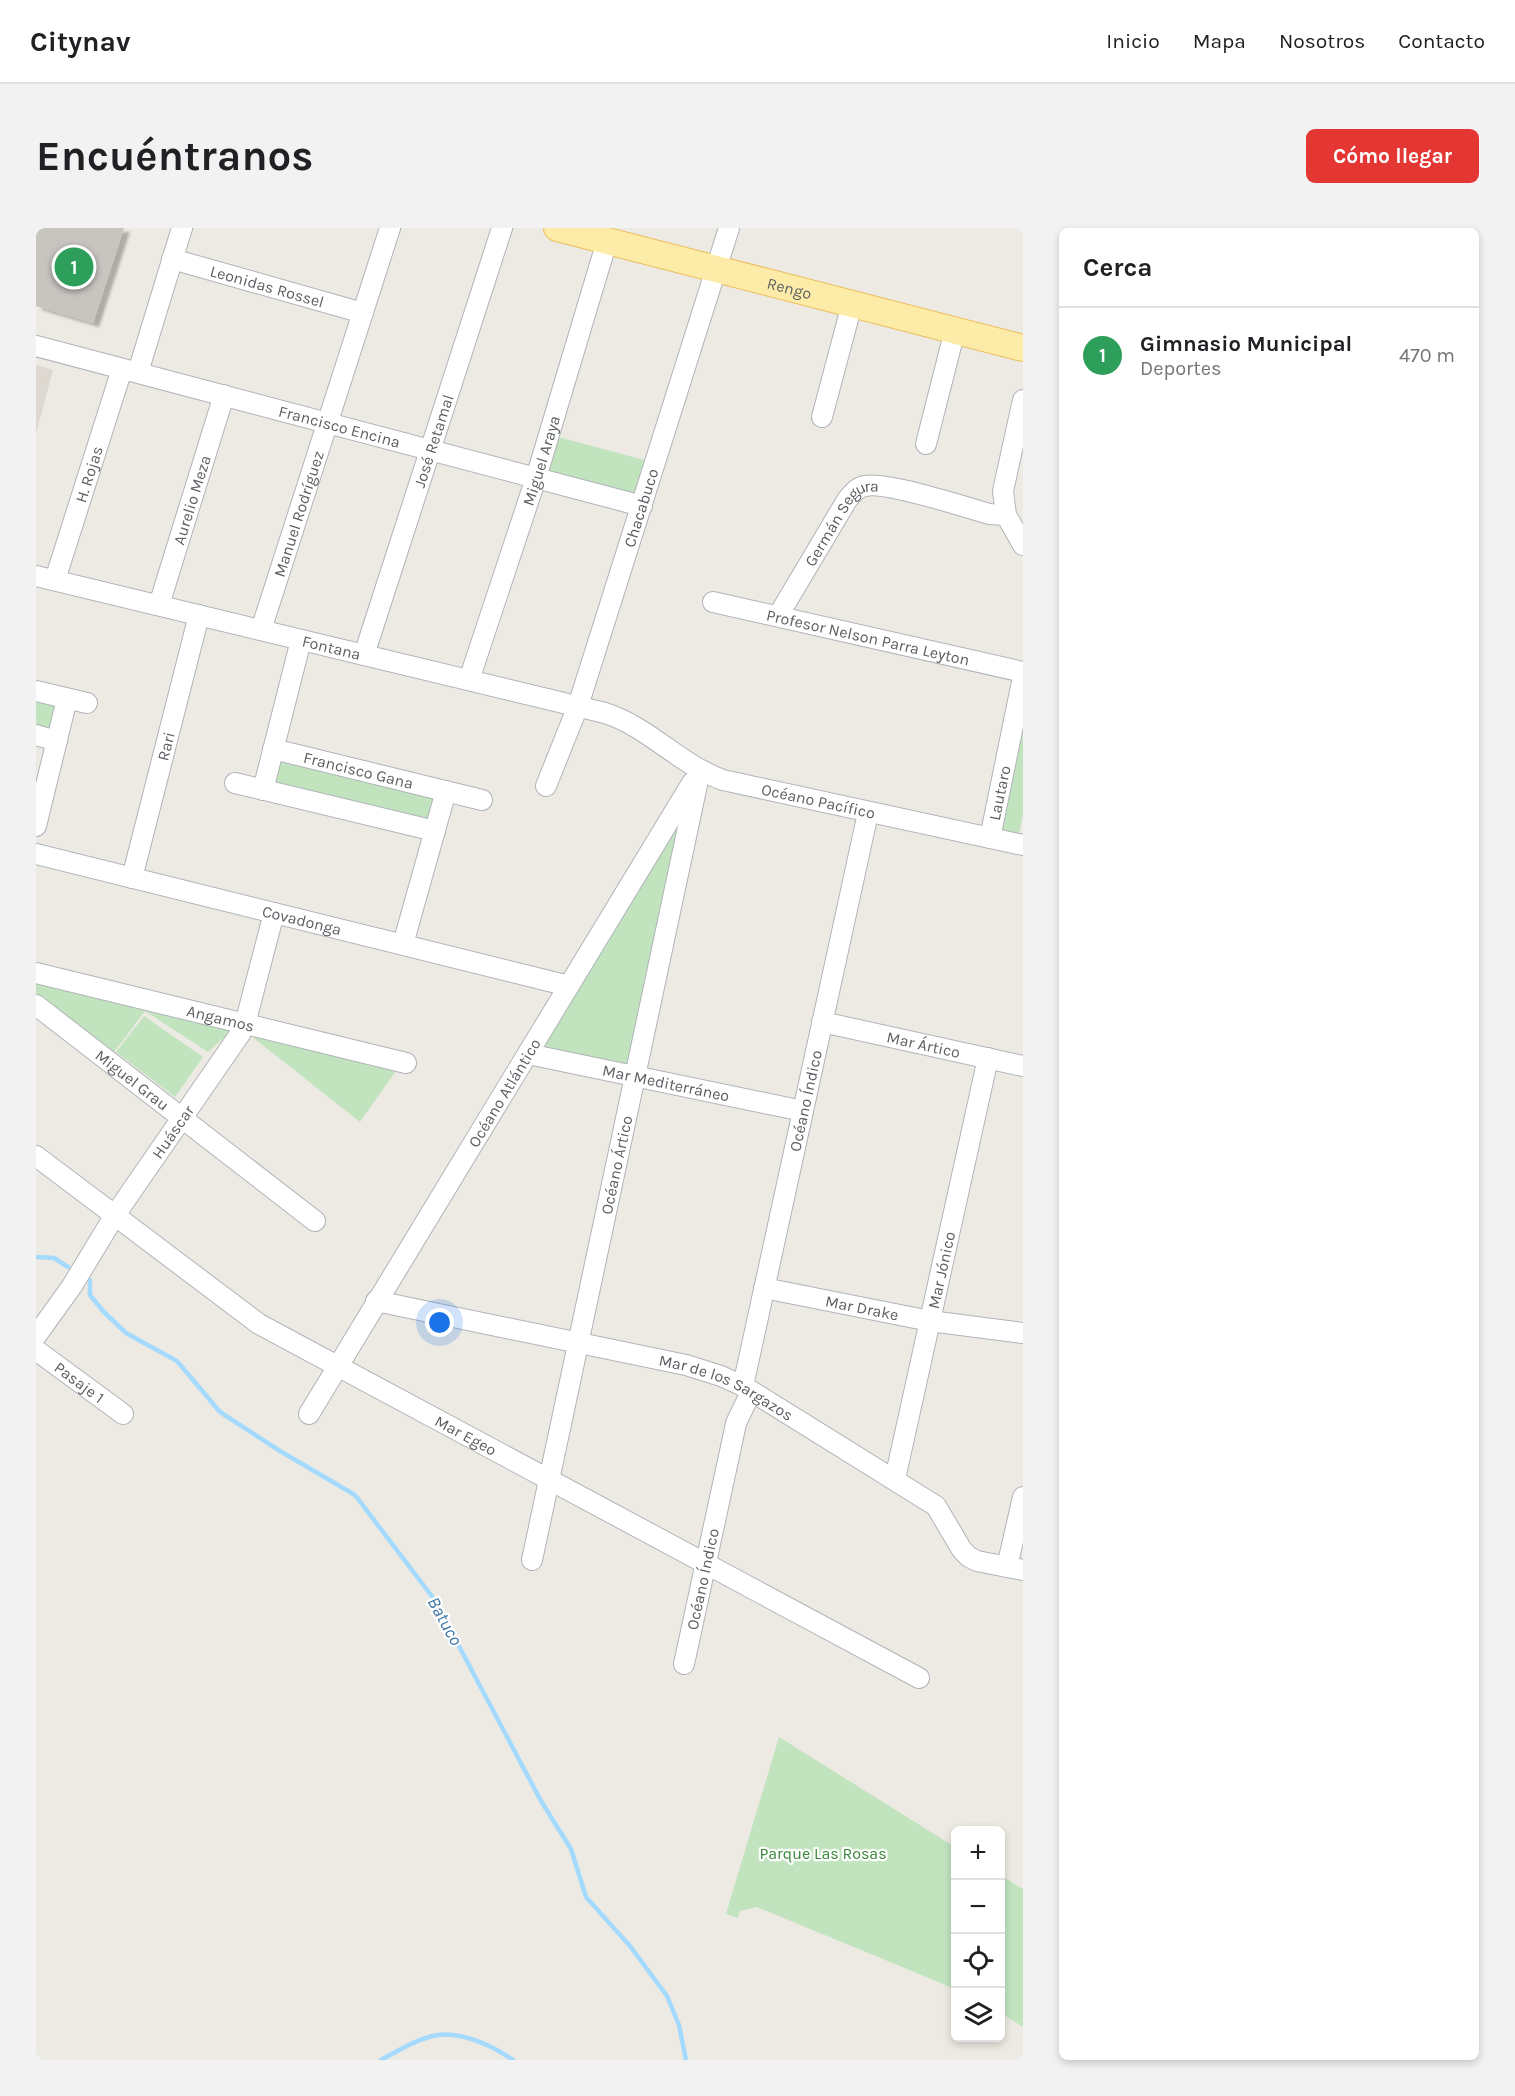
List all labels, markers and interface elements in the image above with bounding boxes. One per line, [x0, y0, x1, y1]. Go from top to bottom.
text: Citynav [30, 25, 130, 58]
text: Inicio [1106, 29, 1160, 53]
text: Mapa [1193, 29, 1246, 53]
text: Nosotros [1279, 29, 1365, 53]
text: Contacto [1398, 29, 1485, 53]
button: Cómo llegar [1306, 129, 1479, 183]
text: Encuéntranos [36, 131, 314, 181]
pin: 1 [54, 244, 93, 290]
text: Cerca [1083, 252, 1152, 283]
street label: Leonidas Rossel [208, 261, 326, 312]
street label: Rengo [765, 273, 814, 303]
text: Gimnasio Municipal [1140, 331, 1352, 357]
text: 1 [1099, 344, 1106, 367]
text: 470 m [1399, 344, 1455, 367]
text: Deportes [1140, 357, 1222, 380]
street label: José Retamal [410, 392, 458, 490]
street label: Francisco Encina [277, 401, 402, 452]
street label: Miguel Araya [518, 413, 564, 508]
street label: H. Rojas [71, 444, 107, 505]
street label: Manuel Rodríguez [270, 449, 328, 579]
street label: Aurelio Meza [169, 453, 215, 547]
street label: Chacabuco [620, 466, 662, 550]
street label: Germán Segura [801, 476, 880, 570]
street label: Profesor Nelson Parra Leyton [765, 605, 971, 670]
street label: Fontana [300, 631, 363, 664]
street label: Rari [153, 730, 179, 763]
street label: Francisco Gana [301, 748, 415, 793]
street label: Lautaro [985, 764, 1015, 822]
street label: Océano Pacífico [760, 780, 877, 823]
street label: Covadonga [260, 901, 344, 939]
street label: Angamos [185, 1001, 256, 1036]
street label: Mar Ártico [885, 1027, 962, 1062]
street label: Océano Atlántico [464, 1035, 545, 1151]
street label: Miguel Grau [91, 1046, 173, 1115]
street label: Océano Índico [785, 1048, 826, 1153]
street label: Mar Mediterráneo [601, 1061, 731, 1106]
street label: Huáscar [148, 1101, 198, 1162]
street label: Océano Ártico [597, 1114, 636, 1216]
street label: Mar Jónico [924, 1230, 959, 1311]
street label: Mar Drake [824, 1291, 900, 1325]
your location [425, 1308, 454, 1337]
street label: Mar de los Sargazos [657, 1351, 797, 1425]
street label: Pasaje 1 [51, 1358, 108, 1407]
street label: Mar Egeo [432, 1411, 500, 1460]
street label: Océano Índico [683, 1527, 723, 1632]
water label: Batuco [423, 1593, 467, 1649]
map controls [951, 1826, 1005, 2042]
button: + [951, 1826, 1005, 1880]
park label: Parque Las Rosas [759, 1844, 887, 1863]
button: − [951, 1880, 1005, 1934]
button: locate [951, 1934, 1005, 1988]
button: layers [951, 1988, 1005, 2042]

